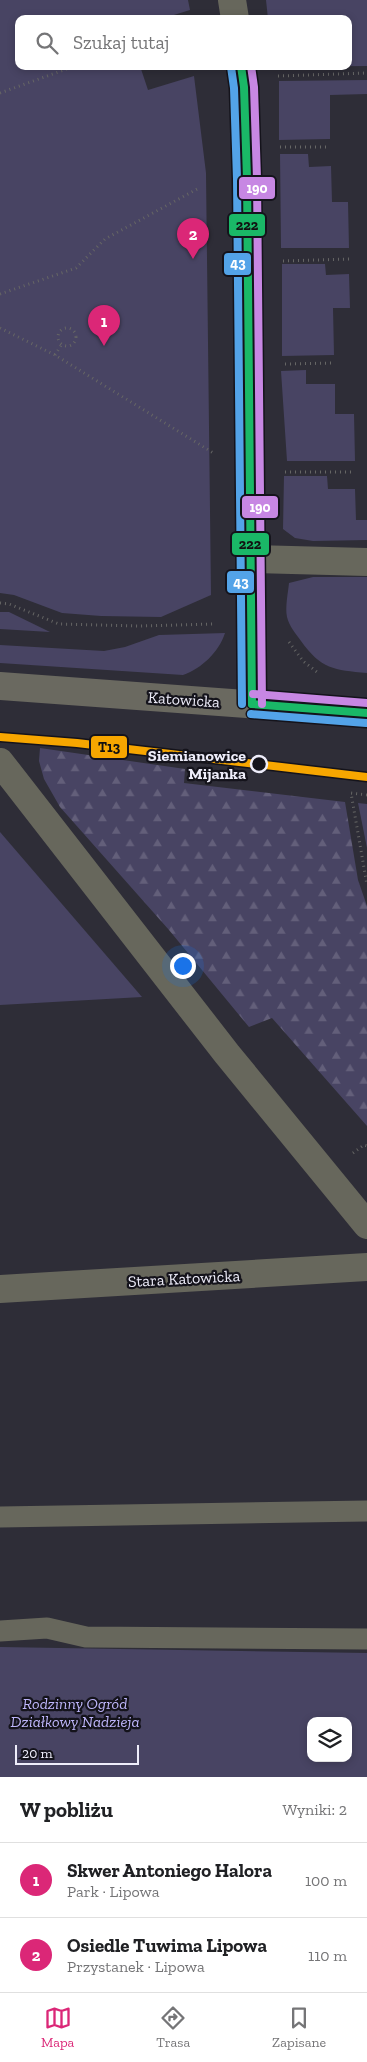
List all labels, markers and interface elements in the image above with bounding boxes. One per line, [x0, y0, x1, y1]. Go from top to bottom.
search box [15, 15, 352, 70]
icon: search [33, 29, 61, 57]
text: Szukaj tutaj [73, 31, 169, 54]
line badge: 190 [238, 176, 276, 200]
text: 190 [246, 180, 268, 197]
line badge: 222 [228, 213, 266, 237]
text: 222 [236, 217, 259, 234]
pin: 2 [177, 218, 209, 259]
line badge: 43 [223, 252, 252, 276]
text: 43 [230, 255, 246, 272]
pin: 1 [88, 305, 120, 346]
line badge: 190 [241, 495, 279, 519]
text: 190 [249, 499, 271, 516]
line badge: 222 [231, 532, 270, 556]
text: 222 [239, 536, 262, 553]
line badge: 43 [226, 570, 255, 594]
text: 43 [233, 574, 249, 591]
street label: Katowicka [147, 688, 221, 712]
line badge: T13 [90, 735, 128, 759]
text: T13 [98, 739, 121, 756]
place label: Siemianowice Mijanka [148, 746, 246, 783]
marker: Siemianowice Mijanka [250, 755, 268, 773]
your location [170, 953, 196, 979]
street label: Stara Katowicka [127, 1266, 241, 1291]
park label: Rodzinny Ogród Działkowy Nadzieja [11, 1694, 139, 1731]
map controls [307, 1717, 352, 1762]
button: layers [307, 1717, 352, 1762]
scale bar [15, 1742, 139, 1765]
text: 20 m [22, 1745, 53, 1762]
text: W pobliżu [20, 1797, 113, 1822]
text: Wyniki: 2 [283, 1800, 347, 1819]
text: Skwer Antoniego Halora [67, 1859, 272, 1882]
text: 1 [33, 1871, 39, 1890]
text: 100 m [305, 1871, 347, 1890]
text: Park · Lipowa [67, 1882, 160, 1901]
text: Osiedle Tuwima Lipowa [67, 1934, 267, 1957]
text: 2 [32, 1946, 40, 1965]
text: 110 m [308, 1946, 347, 1965]
text: Przystanek · Lipowa [67, 1957, 205, 1976]
tab: Mapa [41, 2004, 74, 2051]
tab: Trasa [156, 2004, 190, 2051]
tab: Zapisane [272, 2004, 326, 2051]

